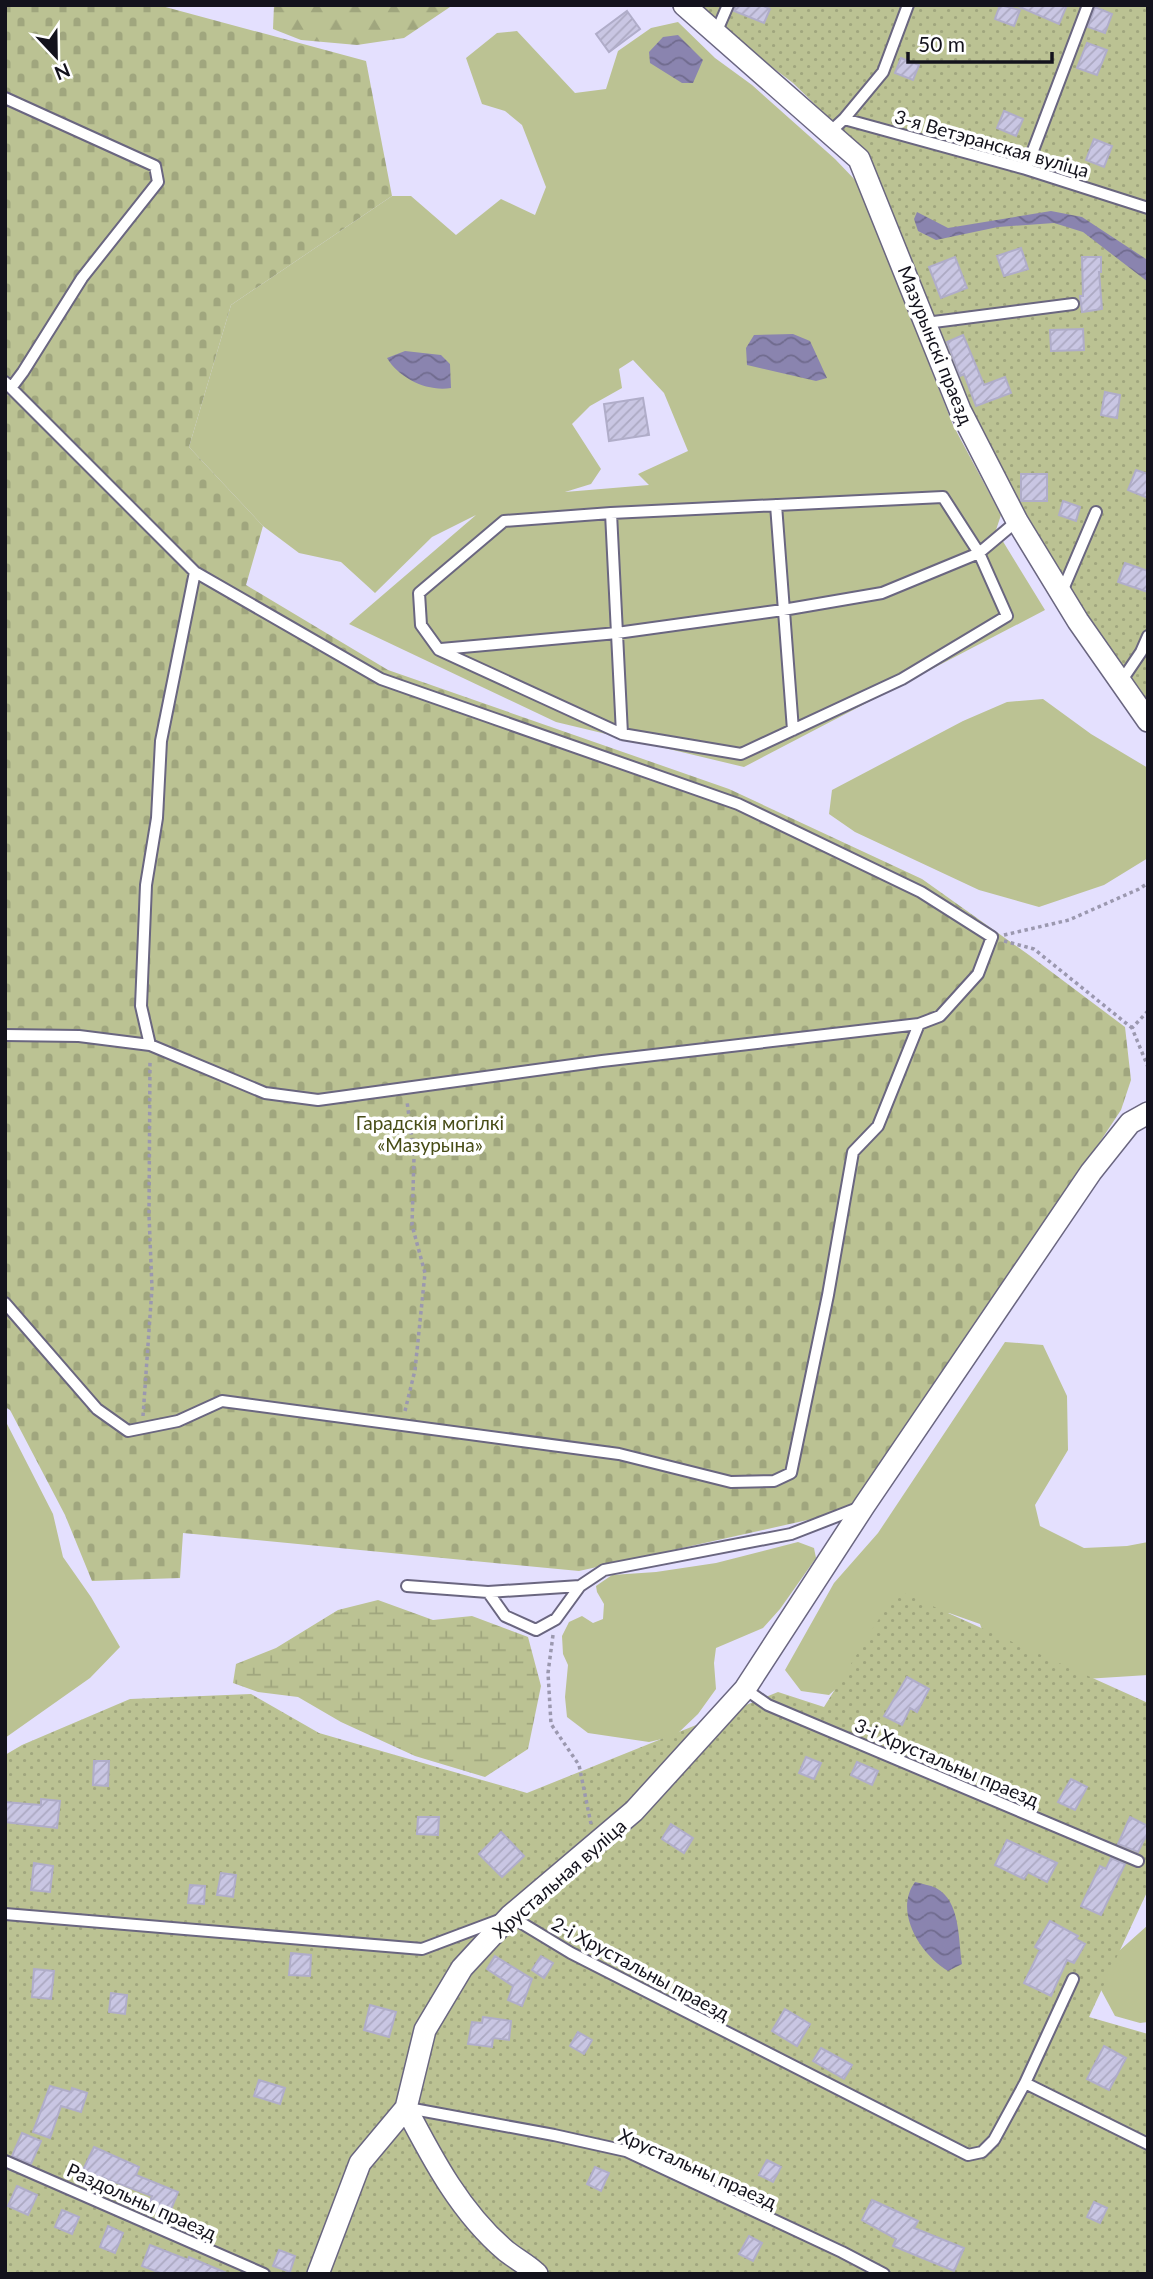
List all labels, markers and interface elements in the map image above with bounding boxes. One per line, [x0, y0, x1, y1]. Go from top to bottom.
north arrow [21, 21, 91, 91]
scale bar [908, 21, 1052, 65]
text: 50 m [918, 31, 965, 56]
text: N [51, 59, 74, 86]
street label: 3-я Ветэранская вуліца [892, 104, 1092, 182]
street label: Мазурынскі праезд [894, 262, 978, 428]
park label: Гарадскія могілкі «Мазурына» [356, 1111, 504, 1156]
street label: 3-і Хрустальны праезд [851, 1713, 1043, 1811]
street label: Хрустальная вуліца [488, 1814, 630, 1942]
street label: 2-і Хрустальны праезд [548, 1911, 734, 2025]
street label: Хрустальны праезд [615, 2123, 781, 2213]
street label: Раздольны праезд [64, 2158, 221, 2244]

